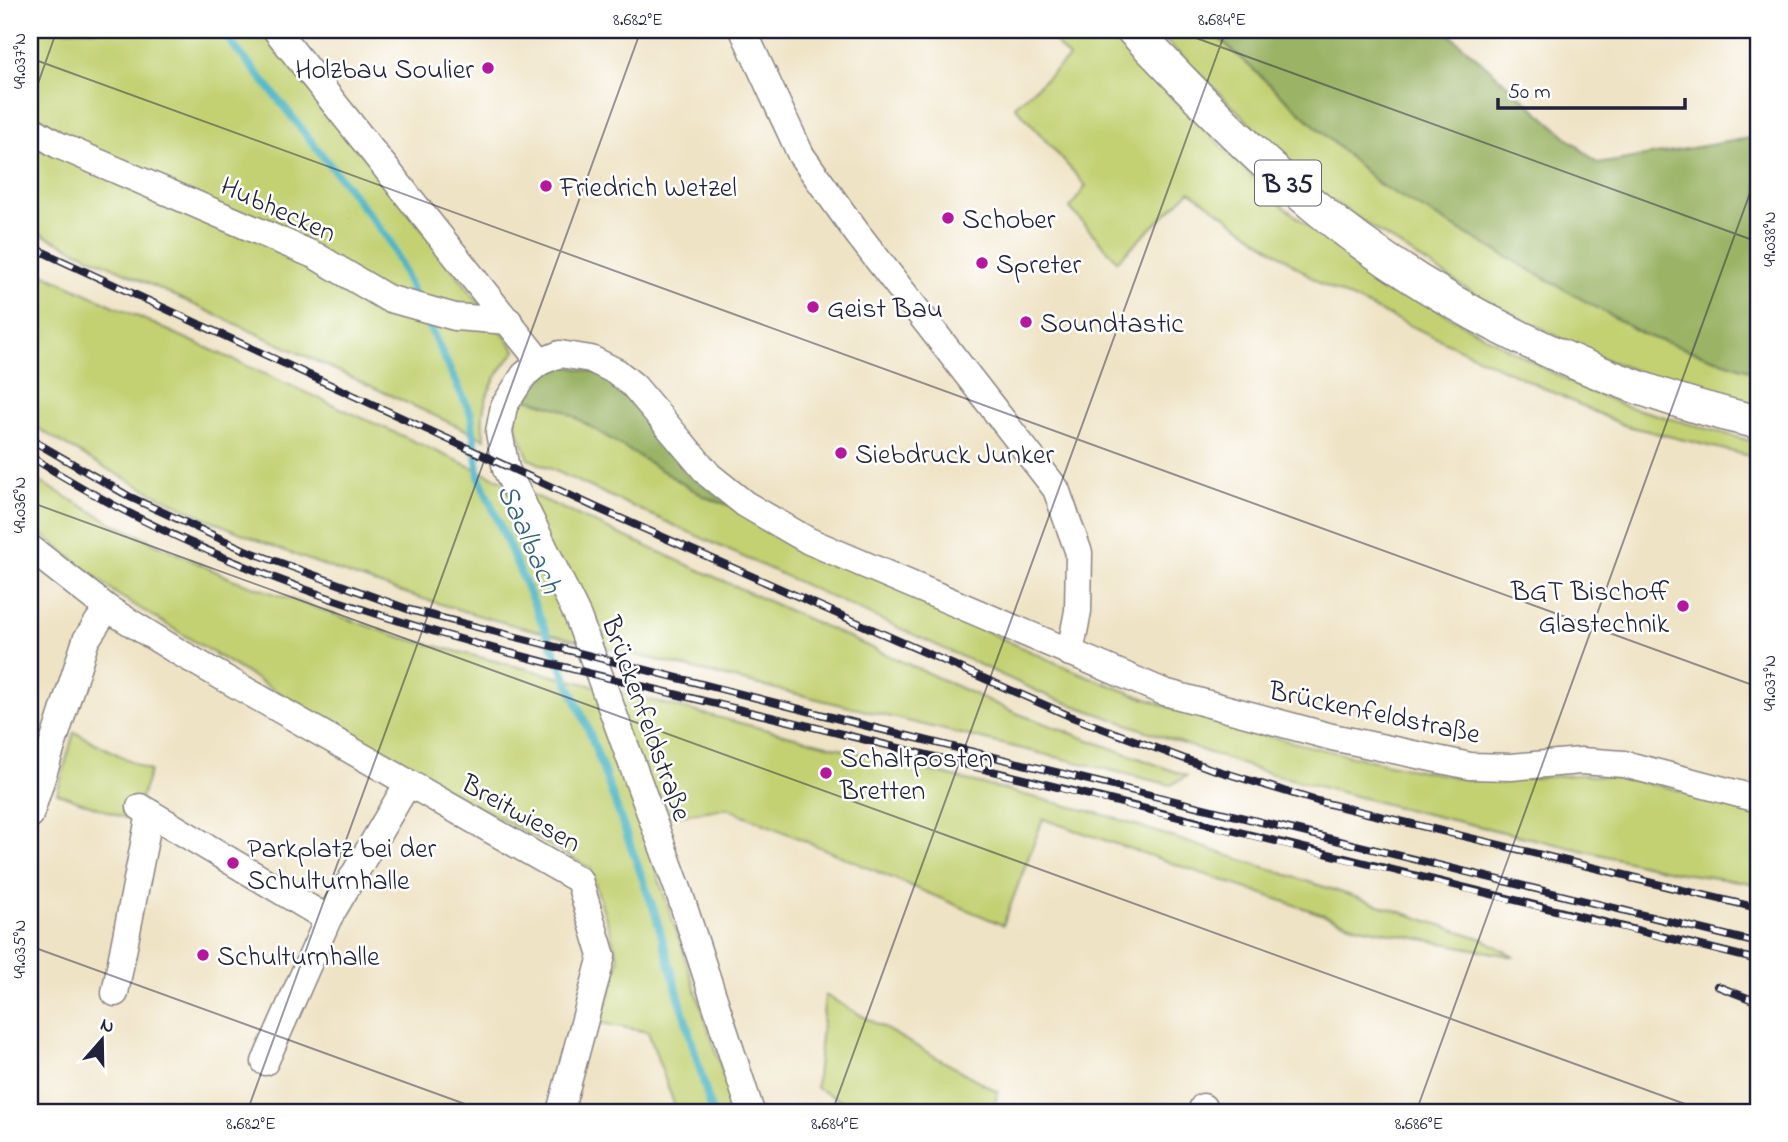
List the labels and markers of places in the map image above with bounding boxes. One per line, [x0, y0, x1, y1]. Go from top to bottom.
place label: Holzbau Soulier [295, 51, 474, 92]
marker: Holzbau Soulier [480, 60, 496, 76]
place label: Friedrich Wetzel [559, 169, 737, 210]
marker: Friedrich Wetzel [538, 178, 554, 194]
place label: Schober [962, 201, 1056, 242]
marker: Schober [940, 210, 956, 226]
place label: Spreter [996, 246, 1081, 287]
marker: Spreter [974, 255, 990, 271]
place label: Geist Bau [827, 290, 943, 331]
marker: Geist Bau [805, 299, 821, 315]
place label: Soundtastic [1040, 305, 1184, 346]
marker: Soundtastic [1018, 314, 1034, 330]
place label: Siebdruck Junker [855, 436, 1055, 477]
marker: Siebdruck Junker [833, 445, 849, 461]
place label: BGT Bischoff Glastechnik [1510, 573, 1670, 646]
marker: BGT Bischoff Glastechnik [1675, 598, 1691, 614]
place label: Schaltposten Bretten [839, 740, 993, 813]
marker: Schaltposten Bretten [818, 765, 834, 781]
place label: Parkplatz bei der Schulturnhalle [247, 830, 437, 903]
marker: Parkplatz bei der Schulturnhalle [225, 855, 241, 871]
place label: Schulturnhalle [217, 938, 380, 979]
marker: Schulturnhalle [195, 947, 211, 963]

